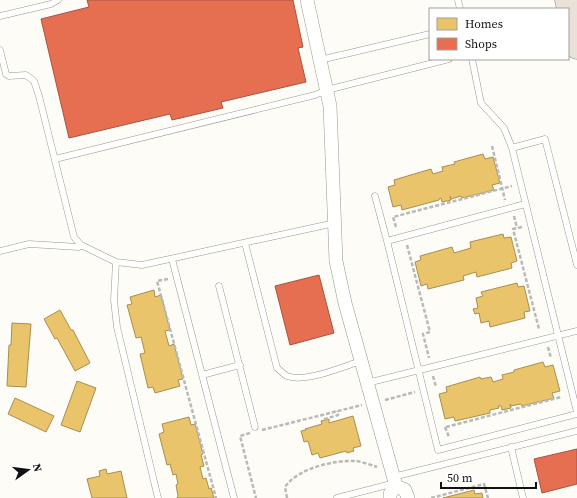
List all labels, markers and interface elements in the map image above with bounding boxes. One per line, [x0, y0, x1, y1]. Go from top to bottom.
legend [429, 8, 569, 60]
text: Homes [465, 16, 503, 32]
text: Shops [465, 36, 497, 52]
north arrow [8, 450, 48, 490]
text: N [29, 462, 45, 473]
scale bar [441, 464, 536, 490]
text: 50 m [447, 470, 473, 486]

